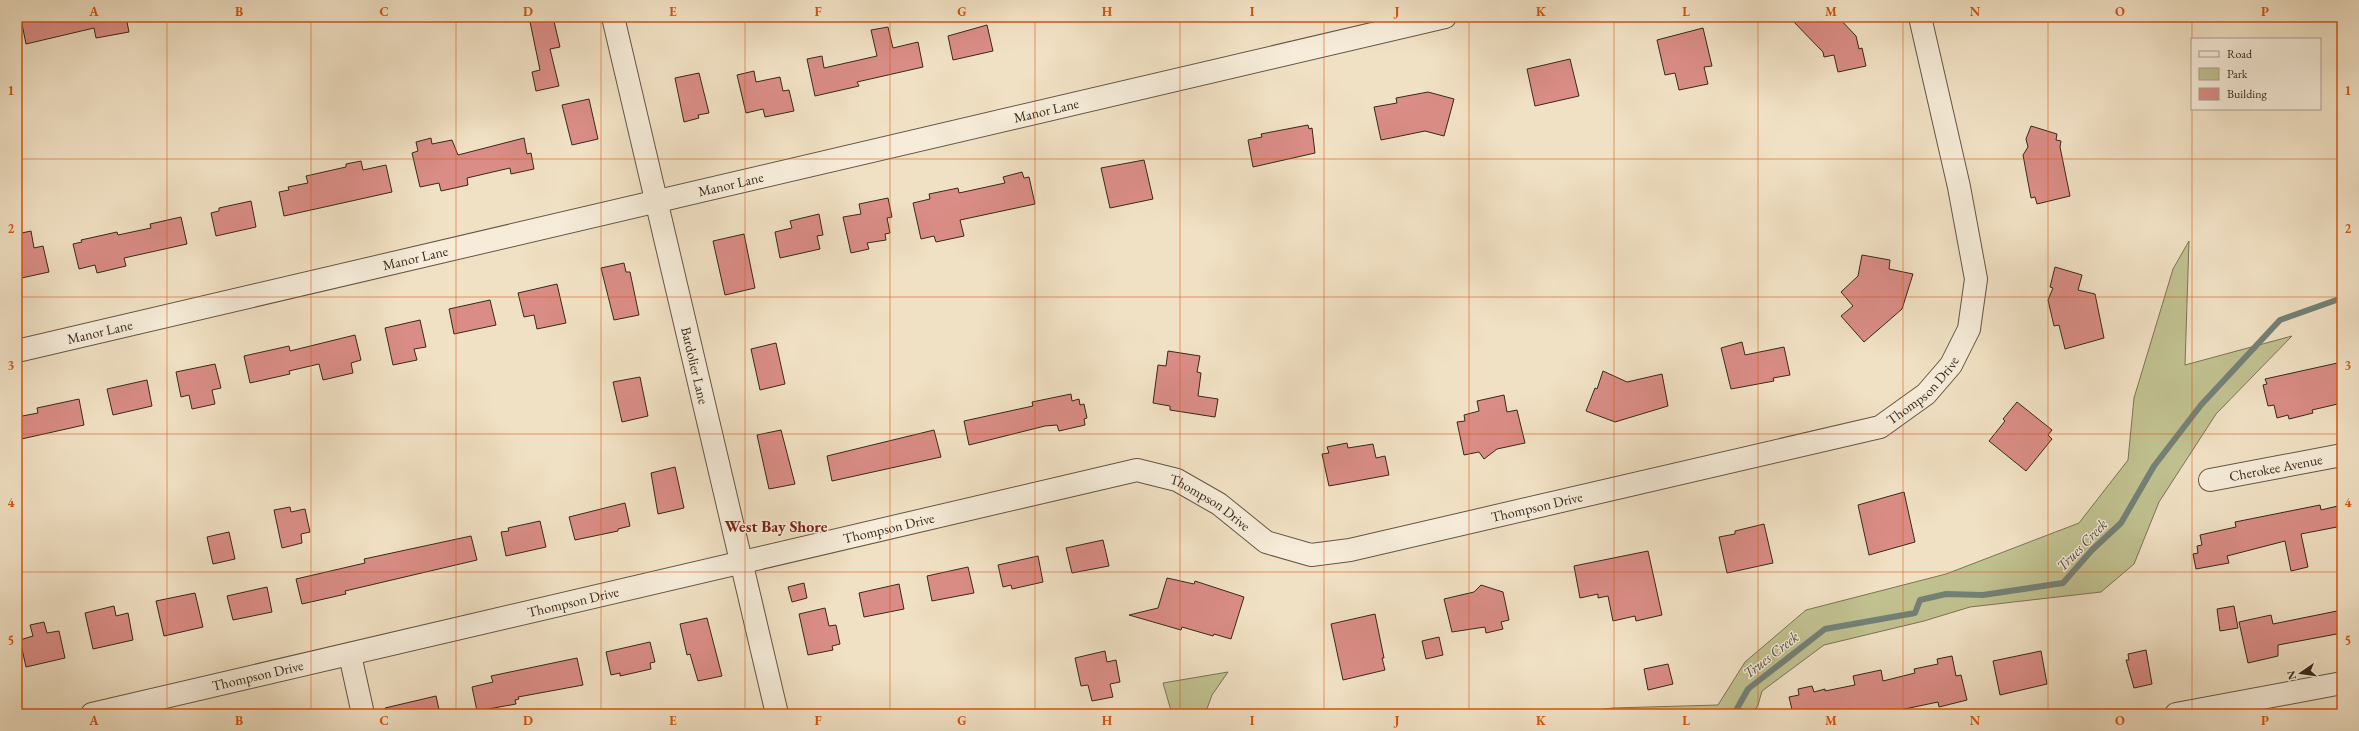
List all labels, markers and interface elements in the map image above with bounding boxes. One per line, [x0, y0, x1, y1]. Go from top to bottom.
text: A [88, 3, 99, 20]
text: B [235, 3, 243, 20]
text: C [379, 3, 389, 20]
text: D [523, 3, 533, 20]
text: E [669, 3, 677, 20]
text: F [814, 3, 822, 20]
text: G [957, 3, 967, 20]
text: H [1102, 3, 1113, 20]
text: I [1250, 3, 1255, 20]
text: J [1393, 3, 1400, 20]
text: K [1536, 3, 1547, 20]
text: L [1682, 3, 1690, 20]
text: M [1825, 3, 1837, 20]
text: N [1970, 3, 1981, 20]
text: O [2115, 3, 2125, 20]
text: P [2261, 3, 2269, 20]
legend [2191, 38, 2321, 110]
text: Road [2227, 46, 2253, 62]
text: Park [2227, 66, 2248, 82]
text: 1 [8, 82, 15, 99]
text: 1 [2345, 82, 2352, 99]
text: Building [2227, 86, 2268, 102]
street label: Manor Lane [1012, 94, 1081, 127]
street label: Manor Lane [696, 168, 766, 200]
text: 2 [8, 220, 15, 237]
text: 2 [2345, 220, 2352, 237]
street label: Manor Lane [381, 241, 450, 274]
street label: Manor Lane [65, 315, 135, 348]
street label: Bardolier Lane [677, 325, 713, 406]
street label: Thompson Drive [1883, 353, 1963, 429]
text: 3 [8, 357, 15, 374]
text: 3 [2345, 357, 2352, 374]
street label: Cherokee Avenue [2228, 450, 2324, 485]
street label: Thompson Drive [1168, 470, 1255, 535]
street label: Thompson Drive [1489, 487, 1585, 526]
text: 4 [8, 494, 15, 511]
text: 4 [2345, 494, 2352, 511]
street label: Thompson Drive [841, 509, 937, 547]
water label: Trues Creek [2052, 514, 2111, 575]
district label: West Bay Shore [725, 516, 828, 537]
street label: Thompson Drive [526, 582, 621, 621]
water label: Trues Creek [1739, 627, 1802, 682]
text: 5 [8, 632, 14, 649]
text: 5 [2345, 632, 2351, 649]
north arrow [2281, 653, 2321, 693]
street label: Thompson Drive [210, 656, 306, 695]
text: N [2283, 669, 2299, 681]
text: A [88, 712, 99, 729]
text: B [235, 712, 243, 729]
text: C [379, 712, 389, 729]
text: D [523, 712, 533, 729]
text: E [669, 712, 677, 729]
text: F [814, 712, 822, 729]
text: G [957, 712, 967, 729]
text: H [1102, 712, 1113, 729]
text: I [1250, 712, 1255, 729]
text: J [1393, 712, 1400, 729]
text: K [1536, 712, 1547, 729]
text: L [1682, 712, 1690, 729]
text: M [1825, 712, 1837, 729]
text: N [1970, 712, 1981, 729]
text: O [2115, 712, 2125, 729]
text: P [2261, 712, 2269, 729]

